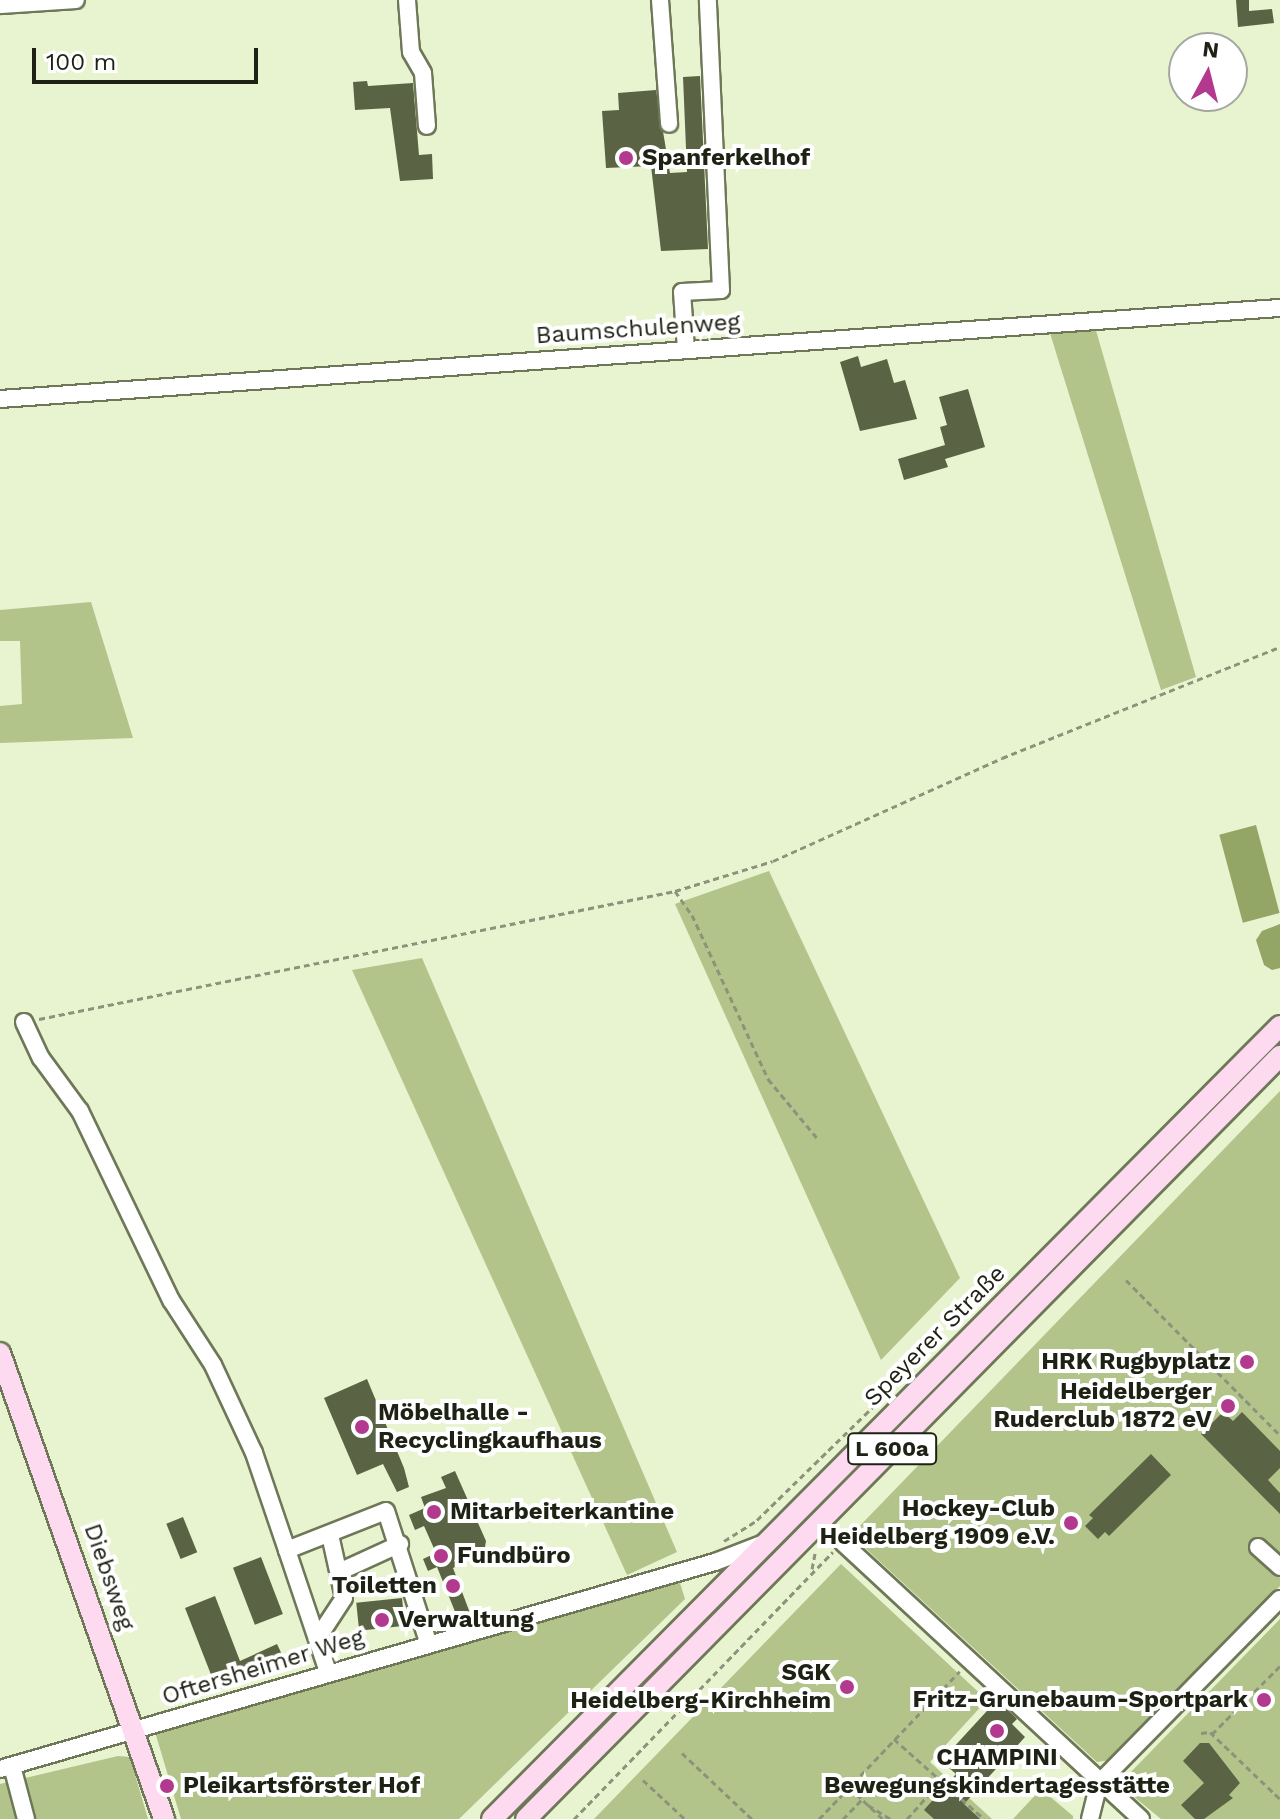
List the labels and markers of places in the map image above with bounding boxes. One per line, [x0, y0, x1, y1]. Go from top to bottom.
place label: Spanferkelhof [642, 144, 810, 172]
marker: Spanferkelhof [617, 149, 635, 167]
place label: HRK Rugbyplatz [1041, 1348, 1231, 1376]
marker: HRK Rugbyplatz [1238, 1353, 1256, 1371]
place label: Heidelberger Ruderclub 1872 eV [993, 1378, 1212, 1434]
marker: Heidelberger Ruderclub 1872 eV [1219, 1397, 1237, 1415]
place label: Möbelhalle - Recyclingkaufhaus [378, 1399, 602, 1455]
marker: Möbelhalle - Recyclingkaufhaus [353, 1418, 371, 1436]
place label: Hockey-Club Heidelberg 1909 e.V. [819, 1495, 1055, 1551]
place label: Mitarbeiterkantine [450, 1498, 674, 1526]
marker: Mitarbeiterkantine [425, 1503, 443, 1521]
marker: Hockey-Club Heidelberg 1909 e.V. [1062, 1514, 1080, 1532]
place label: Fundbüro [457, 1542, 571, 1570]
marker: Fundbüro [432, 1547, 450, 1565]
place label: Toiletten [332, 1572, 437, 1600]
marker: Toiletten [444, 1577, 462, 1595]
place label: Verwaltung [398, 1606, 534, 1634]
marker: Verwaltung [373, 1611, 391, 1629]
place label: SGK Heidelberg-Kirchheim [570, 1659, 831, 1715]
marker: SGK Heidelberg-Kirchheim [838, 1678, 856, 1696]
place label: Fritz-Grunebaum-Sportpark [912, 1686, 1248, 1714]
marker: Fritz-Grunebaum-Sportpark [1255, 1691, 1273, 1709]
marker: CHAMPINI Bewegungskindertagesstätte [988, 1722, 1006, 1740]
place label: CHAMPINI Bewegungskindertagesstätte [824, 1744, 1170, 1800]
place label: Pleikartsförster Hof [183, 1772, 420, 1800]
marker: Pleikartsförster Hof [158, 1777, 176, 1795]

